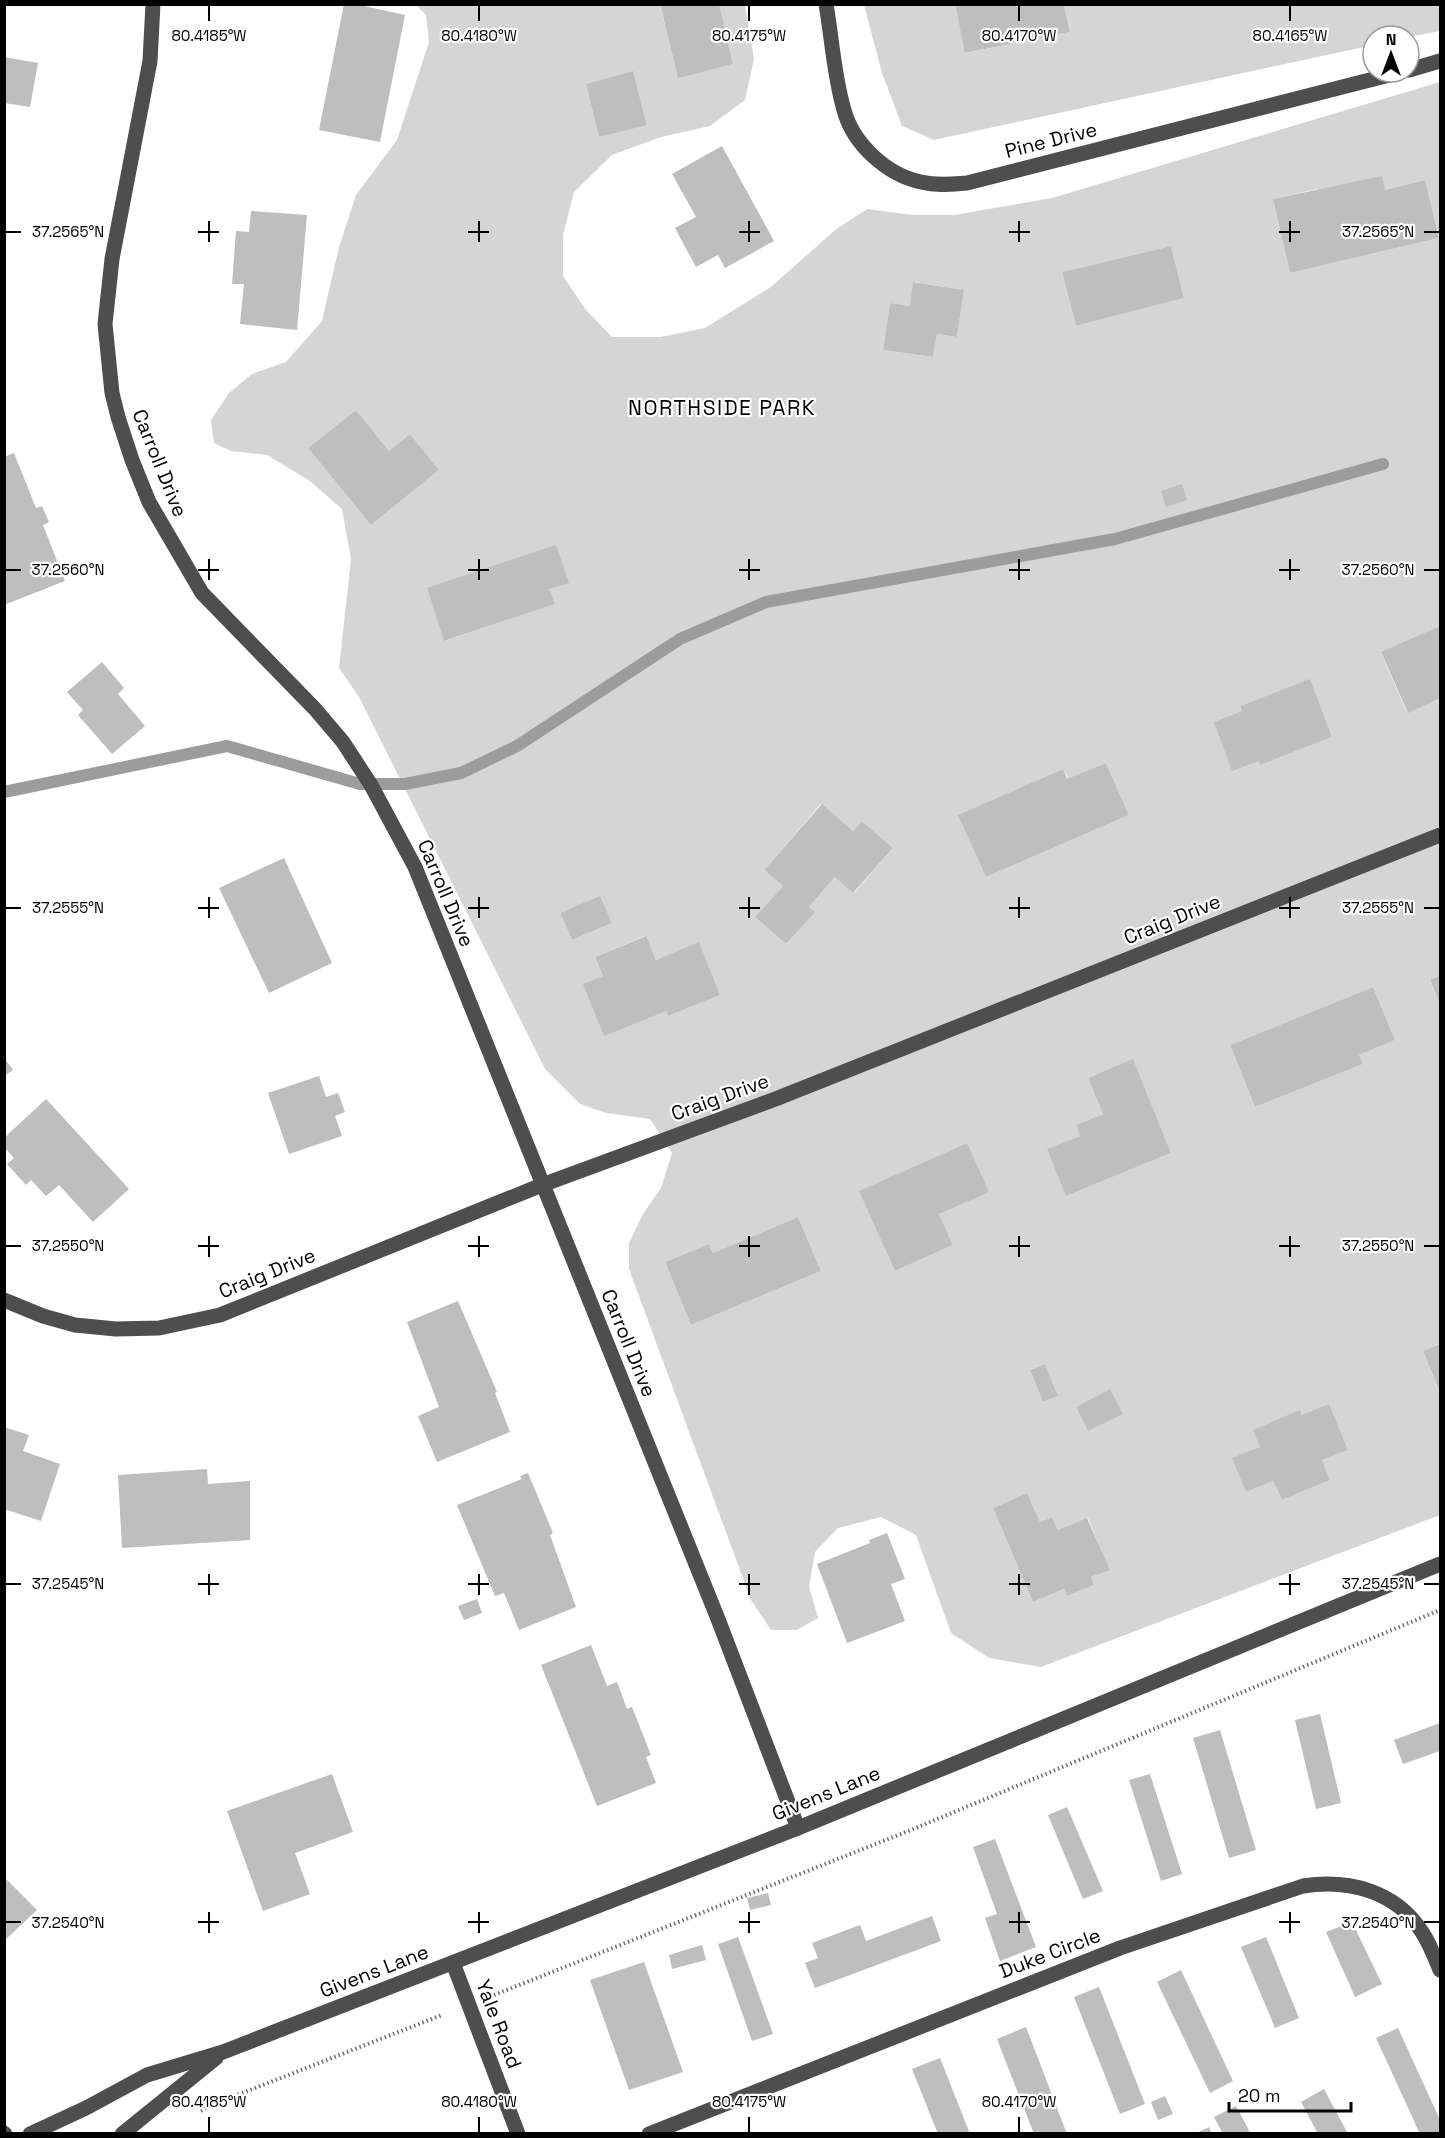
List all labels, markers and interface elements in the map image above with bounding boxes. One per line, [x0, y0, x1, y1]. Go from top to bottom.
north arrow [1361, 24, 1421, 84]
text: 80.4185°W [172, 26, 246, 45]
text: 80.4180°W [441, 26, 517, 45]
text: 80.4175°W [712, 26, 786, 45]
text: 80.4170°W [982, 26, 1056, 45]
text: 80.4165°W [1253, 26, 1327, 45]
text: N [1386, 29, 1396, 50]
street label: Pine Drive [1002, 116, 1100, 164]
text: 37.2565°N [32, 222, 104, 241]
text: 37.2565°N [1342, 222, 1414, 241]
district label: NORTHSIDE PARK [628, 394, 816, 421]
street label: Carroll Drive [127, 405, 193, 521]
text: 37.2560°N [32, 560, 104, 579]
text: 37.2560°N [1342, 560, 1414, 579]
street label: Carroll Drive [412, 835, 480, 951]
street label: Craig Drive [1120, 888, 1224, 950]
text: 37.2555°N [32, 898, 104, 917]
text: 37.2555°N [1342, 898, 1414, 917]
street label: Craig Drive [667, 1067, 773, 1127]
text: 37.2550°N [32, 1236, 104, 1255]
text: 37.2550°N [1342, 1236, 1414, 1255]
street label: Craig Drive [215, 1242, 319, 1304]
street label: Carroll Drive [596, 1285, 662, 1401]
text: 37.2545°N [32, 1574, 104, 1593]
text: 37.2545°N [1342, 1574, 1414, 1593]
street label: Givens Lane [768, 1759, 884, 1827]
text: 37.2540°N [31, 1913, 105, 1932]
text: 37.2540°N [1341, 1913, 1415, 1932]
street label: Duke Circle [996, 1922, 1104, 1984]
street label: Givens Lane [316, 1938, 432, 2004]
street label: Yale Road [470, 1976, 528, 2072]
scale bar [1229, 2075, 1350, 2113]
text: 20 m [1238, 2084, 1281, 2107]
text: 80.4185°W [172, 2092, 246, 2111]
text: 80.4180°W [441, 2092, 517, 2111]
text: 80.4175°W [712, 2092, 786, 2111]
text: 80.4170°W [982, 2092, 1056, 2111]

